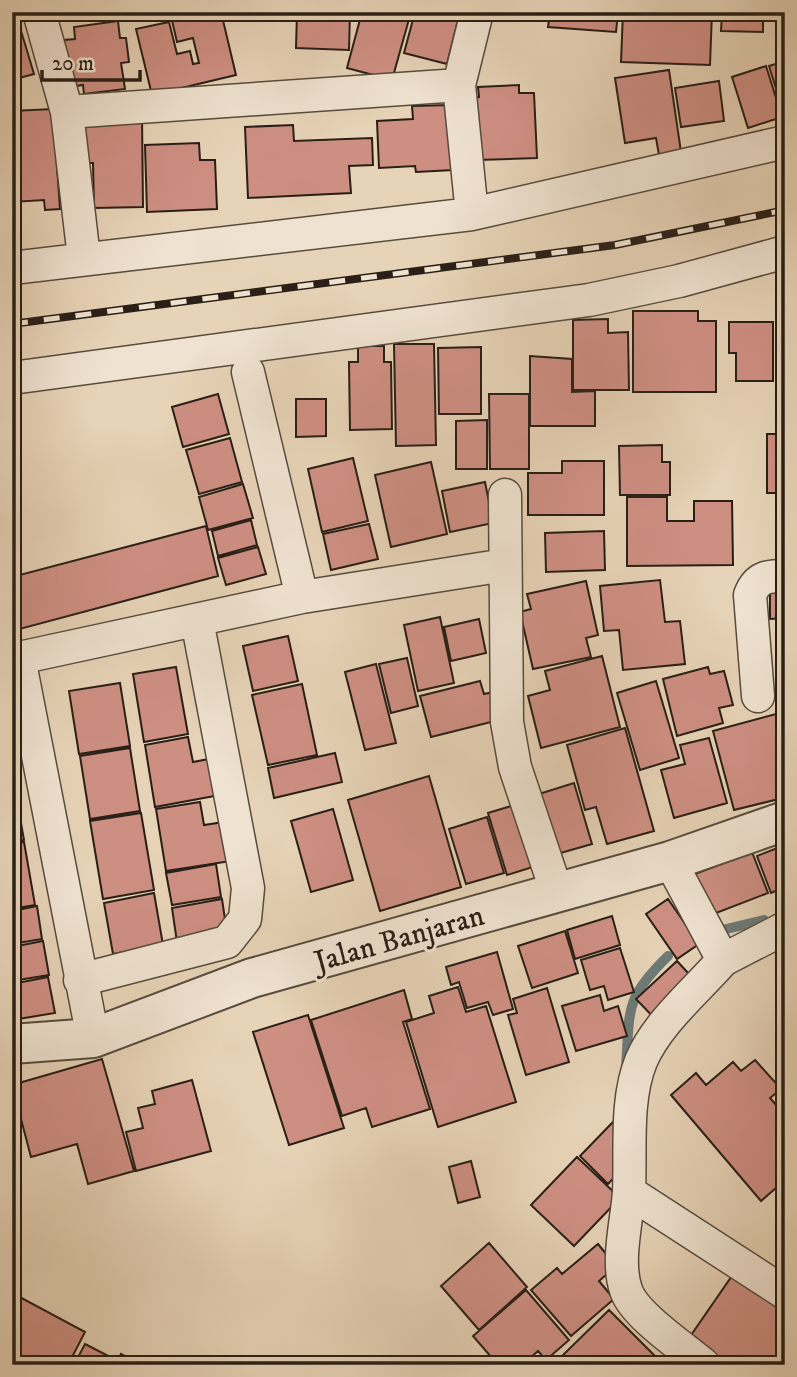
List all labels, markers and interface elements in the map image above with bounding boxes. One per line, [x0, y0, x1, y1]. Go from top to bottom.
scale bar [42, 38, 140, 82]
text: 20 m [52, 51, 94, 77]
street label: Jalan Banjaran [307, 897, 489, 982]

